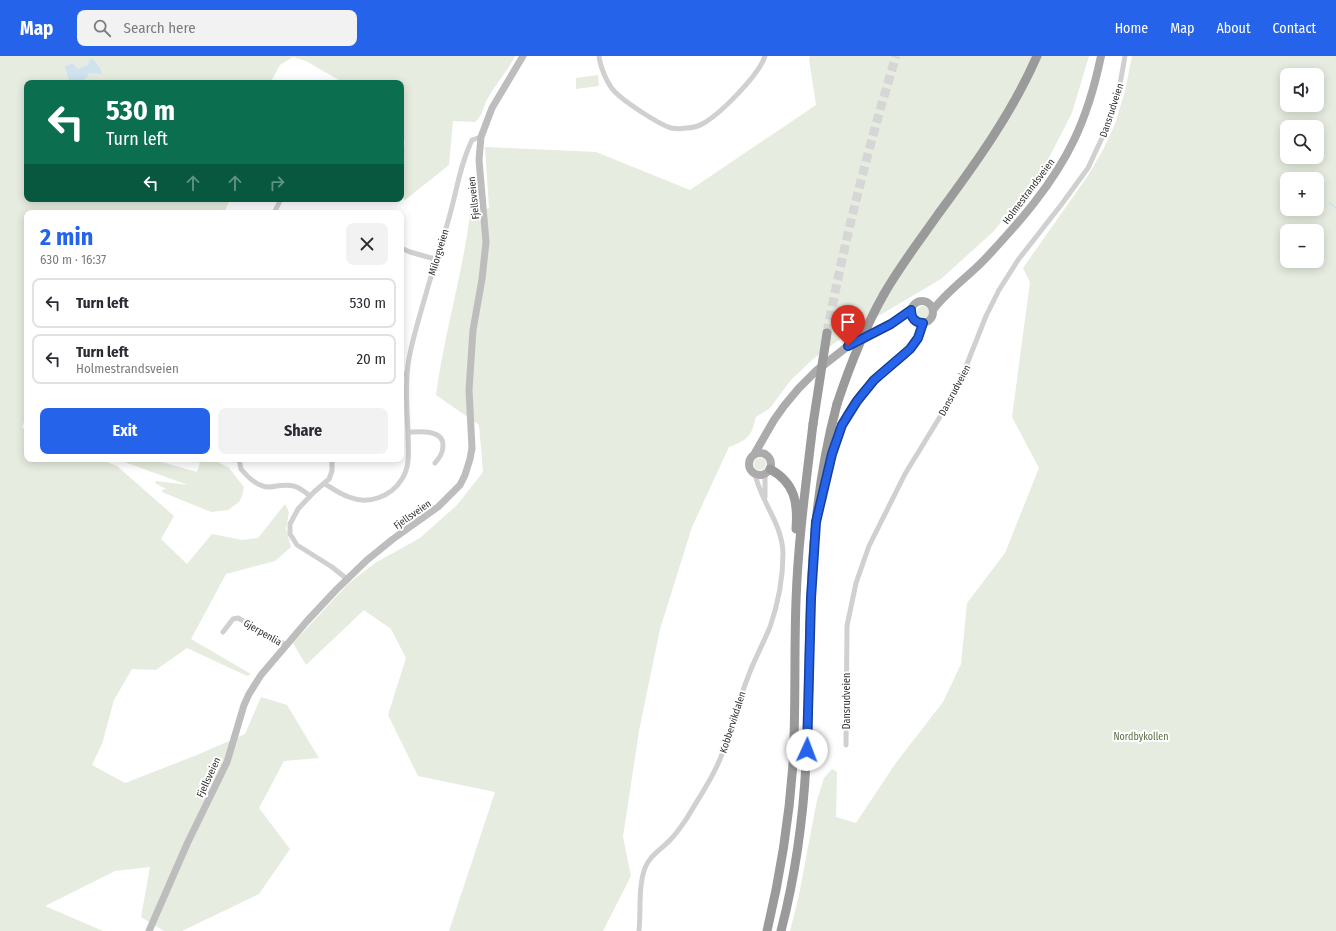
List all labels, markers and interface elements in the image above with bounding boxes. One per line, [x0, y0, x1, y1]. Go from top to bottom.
search box [77, 10, 357, 46]
text: Map [20, 17, 53, 40]
icon: search [91, 17, 113, 39]
text: Search here [123, 19, 196, 37]
text: Home [1115, 20, 1148, 37]
text: Map [1170, 20, 1194, 37]
text: About [1216, 20, 1251, 37]
text: Contact [1273, 20, 1316, 37]
map controls [1280, 68, 1324, 268]
button: sound [1280, 68, 1324, 112]
street label: Dansrudveien [1098, 82, 1126, 139]
text: 530 m [106, 94, 175, 127]
icon: left [40, 96, 92, 148]
button: search [1280, 120, 1324, 164]
text: Turn left [106, 128, 168, 150]
street label: Holmestrandsveien [1000, 156, 1057, 227]
icon: left [140, 172, 162, 194]
icon: ahead [182, 172, 204, 194]
icon: ahead [224, 172, 246, 194]
icon: right [266, 172, 288, 194]
button: + [1280, 172, 1324, 216]
street label: Fjellsveien [466, 176, 482, 220]
text: 2 min [40, 223, 93, 251]
button: close [346, 223, 388, 265]
button: − [1280, 224, 1324, 268]
street label: Milorgveien [426, 228, 452, 277]
text: 630 m · 16:37 [40, 252, 106, 267]
icon: left [42, 292, 64, 314]
text: Turn left [76, 294, 129, 312]
text: 530 m [350, 294, 386, 312]
pin [831, 305, 865, 346]
icon: arrive [837, 311, 859, 333]
text: Turn left [76, 343, 129, 361]
icon: left [42, 348, 64, 370]
text: 20 m [357, 350, 386, 368]
text: Holmestrandsveien [76, 361, 179, 376]
street label: Dansrudveien [936, 363, 973, 418]
button: Exit [40, 408, 210, 454]
button: Share [218, 408, 388, 454]
street label: Fjellsveien [392, 498, 434, 532]
street label: Gjerpenlia [241, 617, 284, 649]
street label: Dansrudveien [841, 673, 853, 729]
street label: Kobbervikdalen [717, 690, 749, 755]
position arrow [786, 729, 828, 771]
park label: Nordbykollen [1114, 731, 1168, 743]
street label: Fjellsveien [194, 755, 223, 799]

